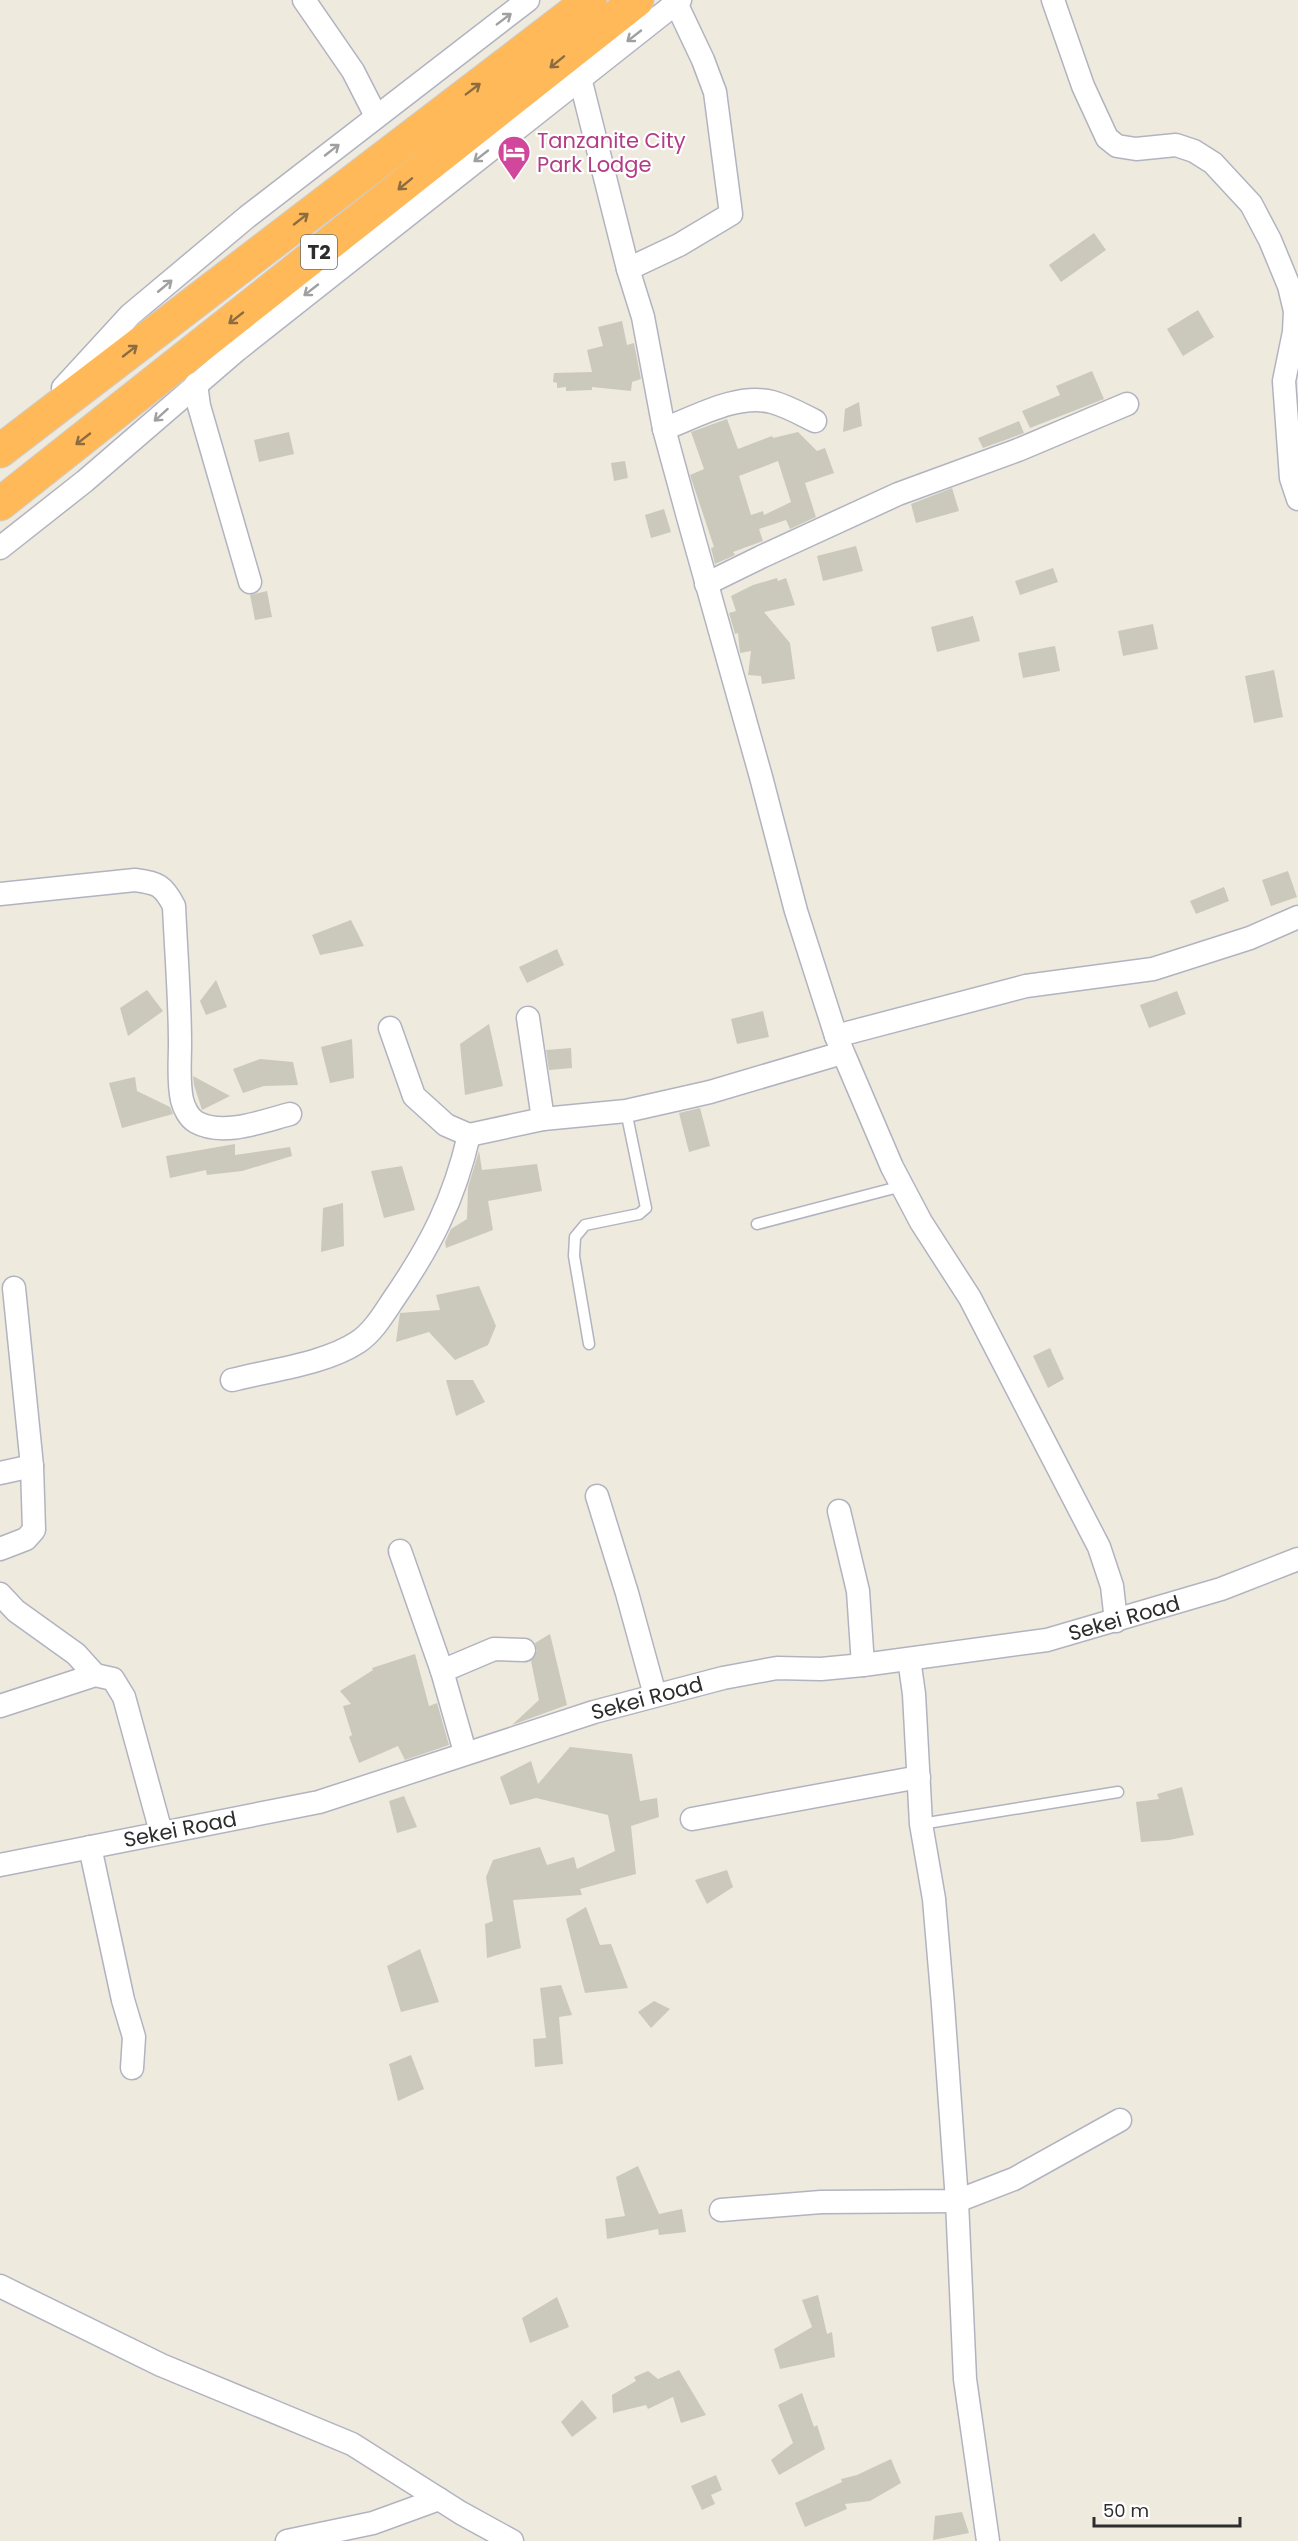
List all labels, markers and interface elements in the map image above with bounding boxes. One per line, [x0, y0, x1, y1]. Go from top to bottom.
one-way arrow [495, 12, 511, 25]
one-way arrow [626, 29, 642, 42]
one-way arrow [550, 55, 566, 68]
one-way arrow [464, 82, 480, 95]
place label: Tanzanite City Park Lodge [537, 126, 686, 179]
hotel icon: Tanzanite City Park Lodge [496, 134, 532, 181]
one-way arrow [324, 144, 340, 157]
one-way arrow [473, 150, 489, 163]
one-way arrow [397, 177, 413, 190]
one-way arrow [293, 213, 309, 226]
road number: T2 [301, 235, 337, 269]
one-way arrow [156, 280, 172, 293]
one-way arrow [303, 284, 319, 297]
one-way arrow [228, 311, 244, 324]
one-way arrow [121, 345, 137, 358]
one-way arrow [154, 408, 169, 422]
one-way arrow [75, 432, 91, 445]
street label: Sekei Road [1065, 1588, 1183, 1648]
street label: Sekei Road [588, 1669, 706, 1727]
street label: Sekei Road [121, 1804, 239, 1854]
scale bar [1094, 2490, 1240, 2528]
text: 50 m [1103, 2498, 1149, 2523]

